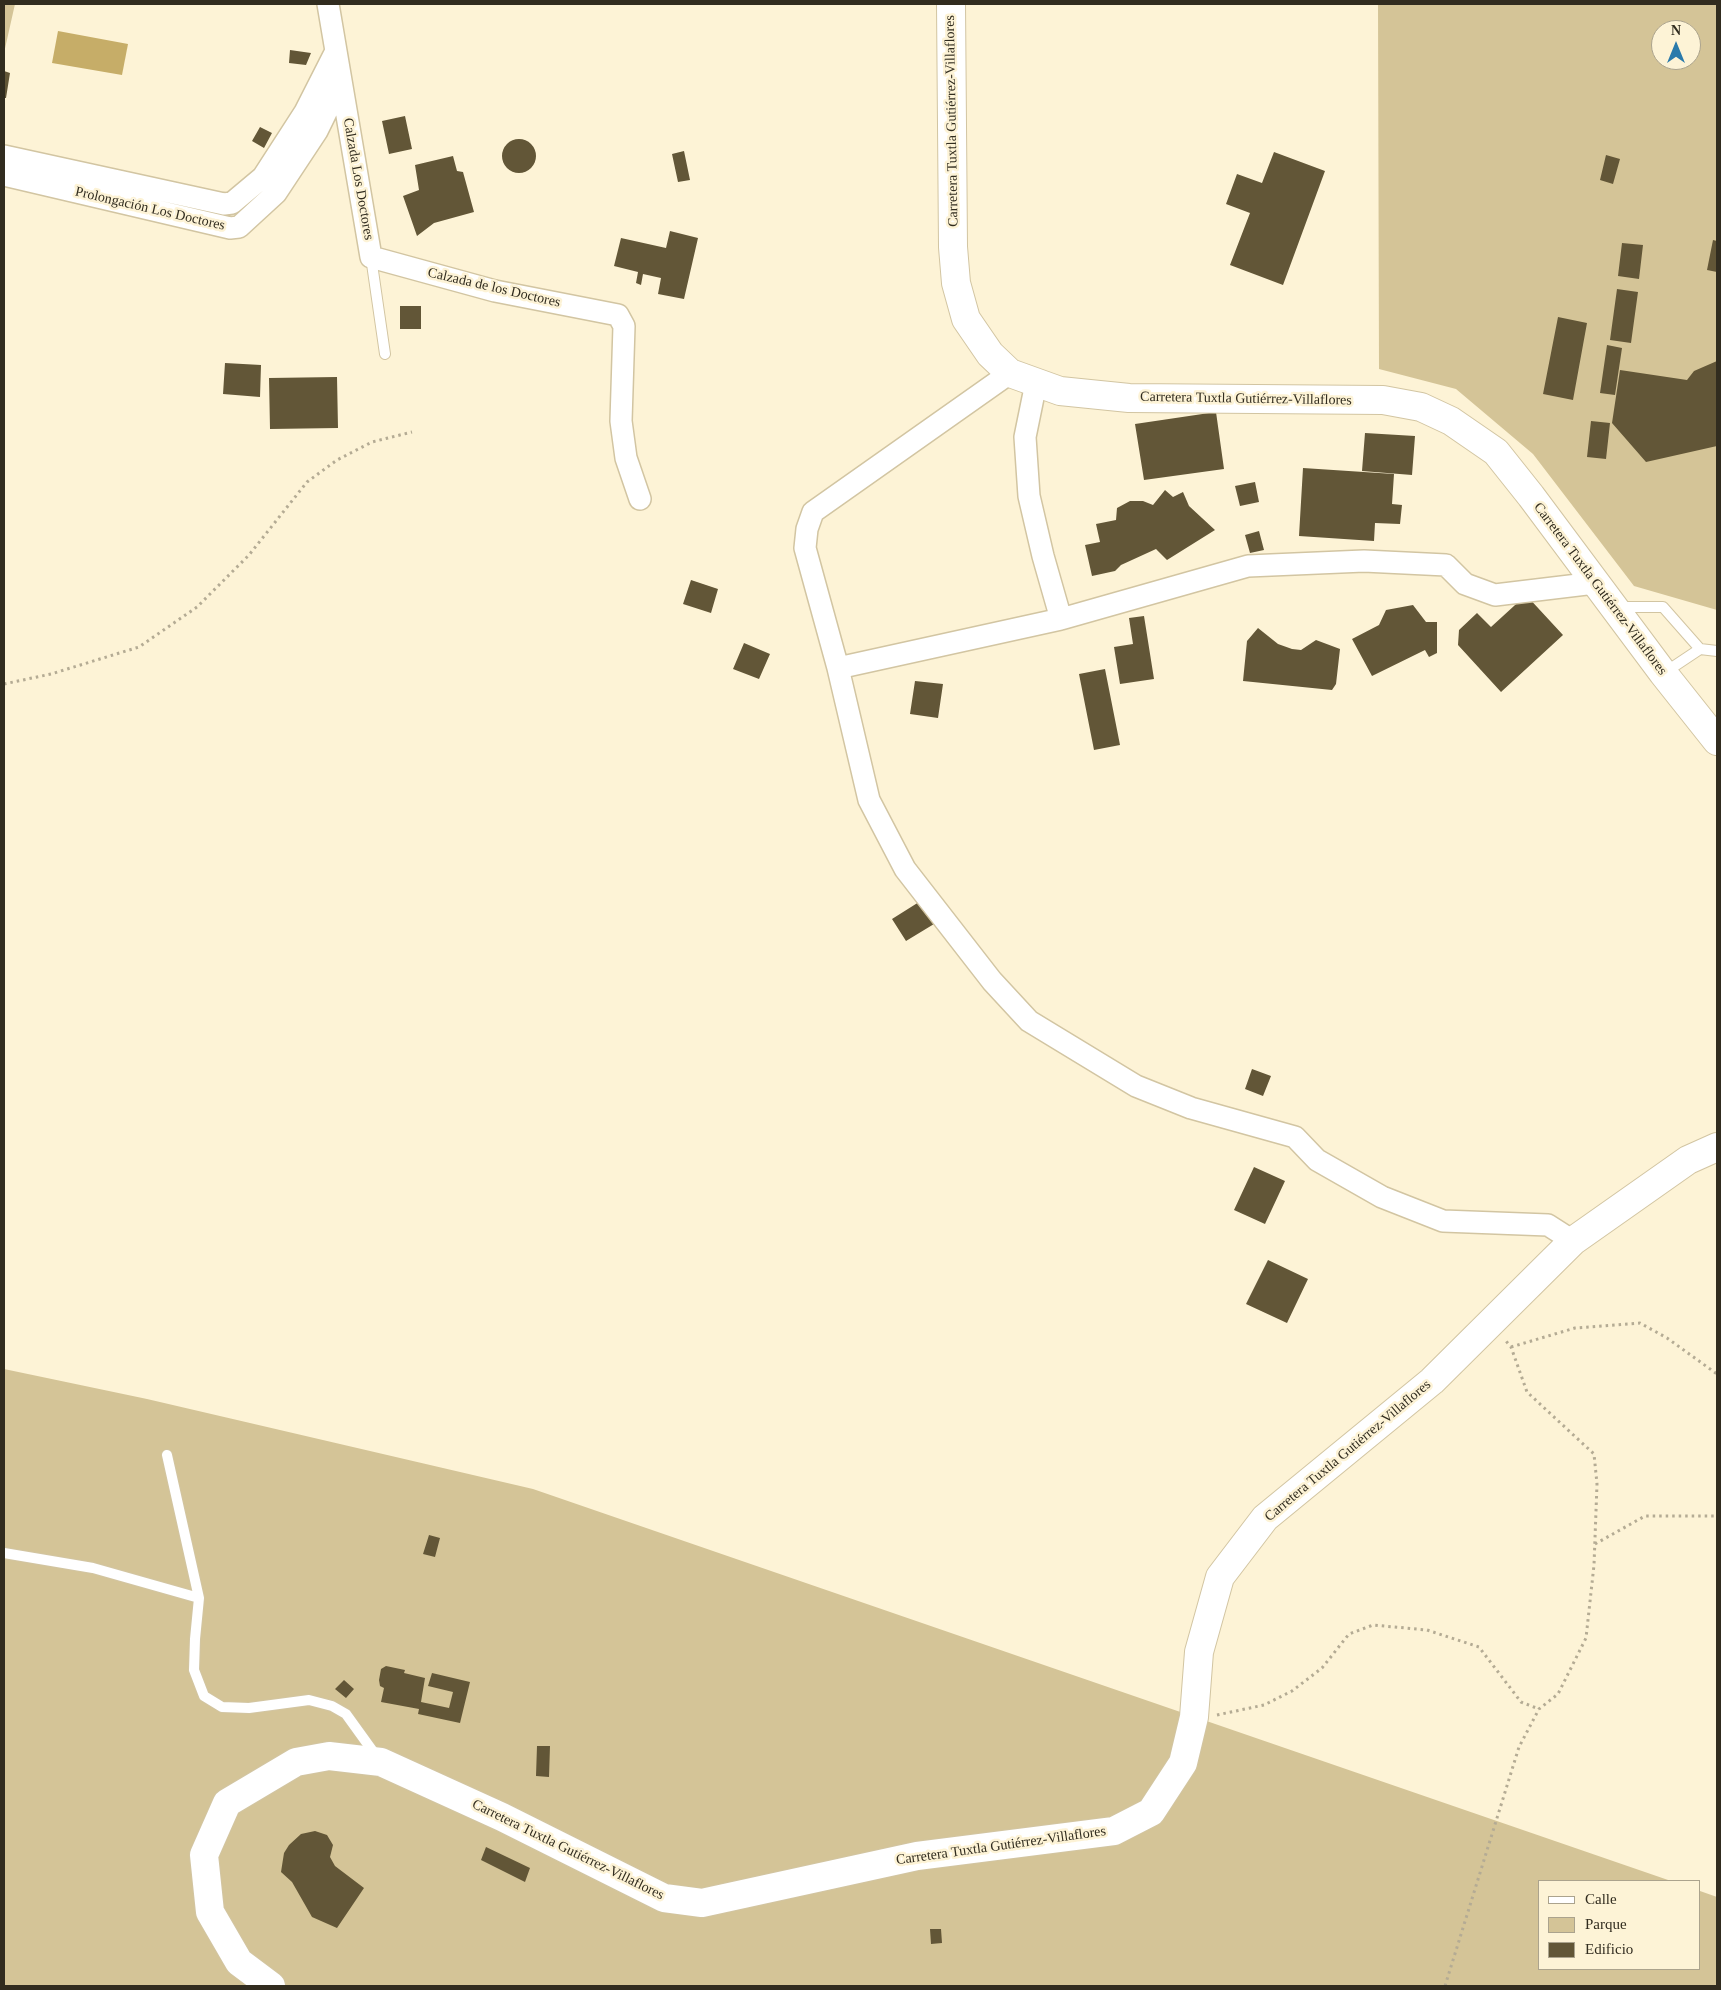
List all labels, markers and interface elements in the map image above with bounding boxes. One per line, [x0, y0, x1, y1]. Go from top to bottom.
street label: Carretera Tuxtla Gutiérrez-Villaflores [942, 15, 962, 227]
north arrow [1651, 20, 1701, 70]
text: N [1671, 23, 1681, 38]
street label: Calzada Los Doctores [339, 117, 377, 241]
street label: Prolongación Los Doctores [73, 184, 227, 234]
street label: Calzada de los Doctores [426, 265, 562, 311]
street label: Carretera Tuxtla Gutiérrez-Villaflores [1140, 389, 1352, 409]
street label: Carretera Tuxtla Gutiérrez-Villaflores [1530, 499, 1670, 679]
street label: Carretera Tuxtla Gutiérrez-Villaflores [1262, 1377, 1434, 1525]
street label: Carretera Tuxtla Gutiérrez-Villaflores [469, 1796, 667, 1904]
street label: Carretera Tuxtla Gutiérrez-Villaflores [895, 1823, 1107, 1869]
legend [1538, 1880, 1701, 1970]
text: Calle [1585, 1891, 1617, 1907]
text: Parque [1585, 1916, 1627, 1932]
text: Edificio [1585, 1941, 1633, 1957]

